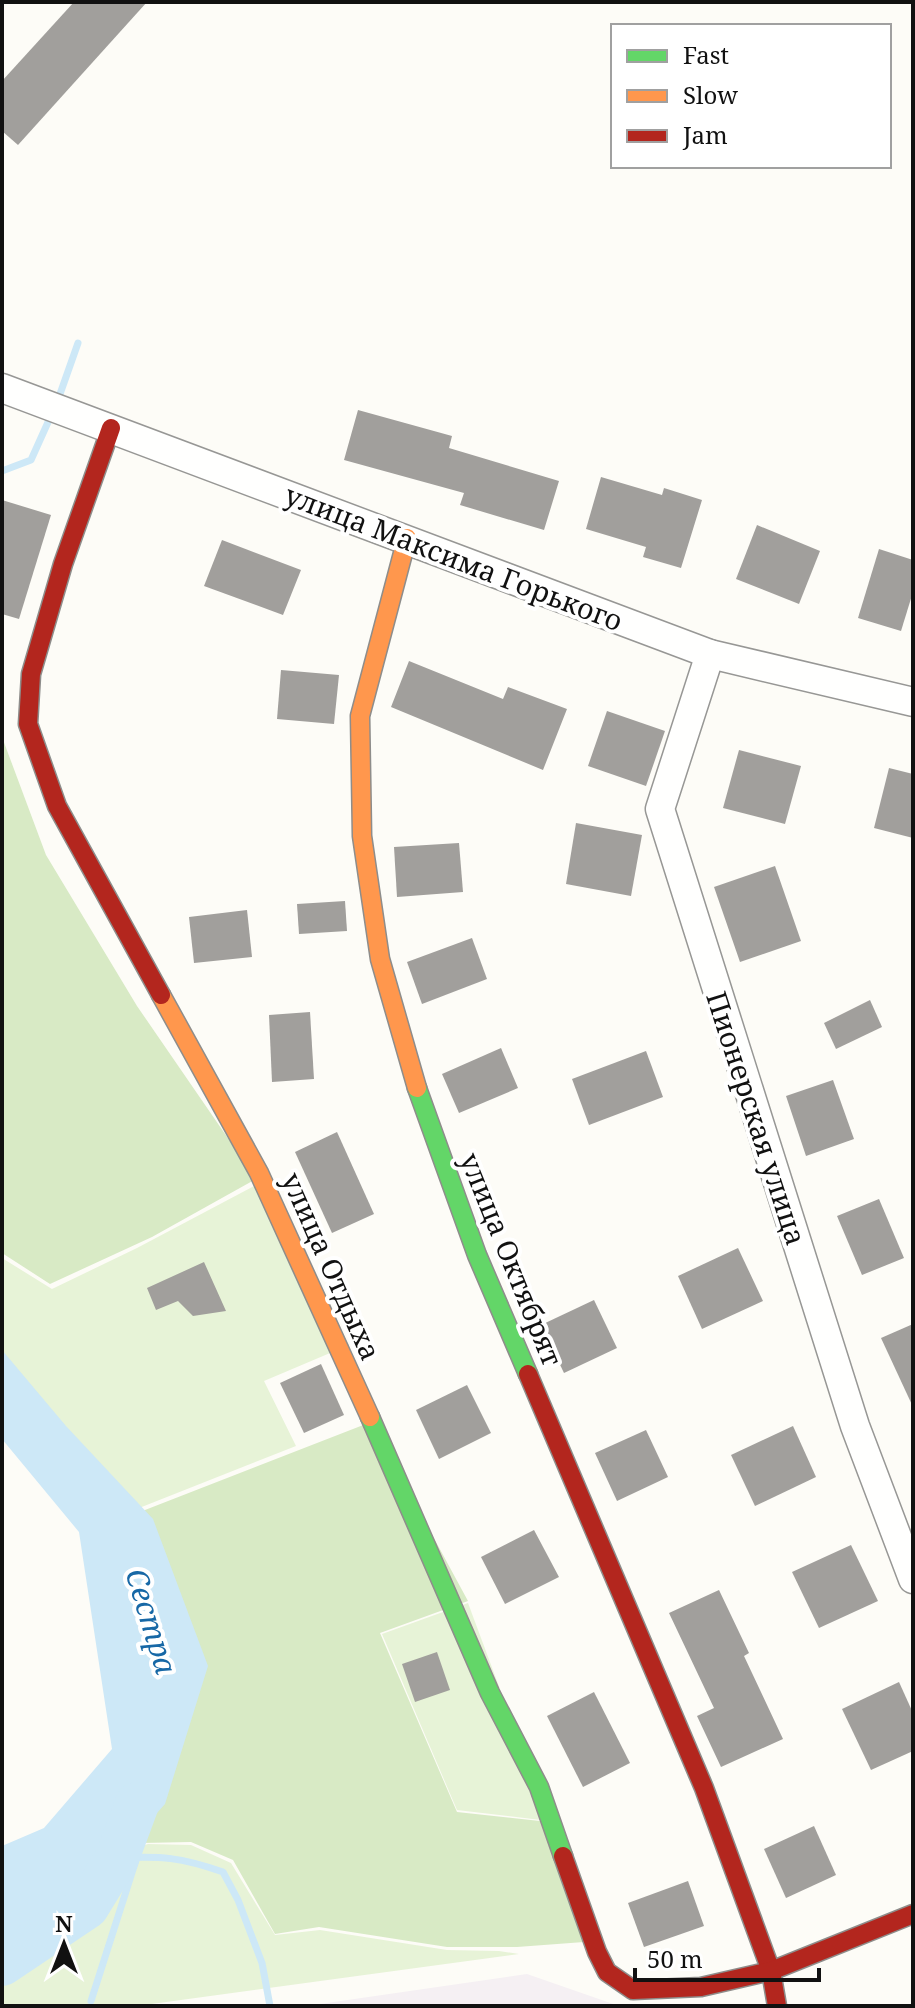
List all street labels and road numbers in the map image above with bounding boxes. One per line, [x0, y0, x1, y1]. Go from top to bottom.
street label: улица Максима Горького [280, 475, 628, 639]
street label: Пионерская улица [698, 986, 816, 1250]
street label: улица Октябрят [452, 1147, 572, 1371]
street label: улица Отдыха [274, 1166, 390, 1366]

